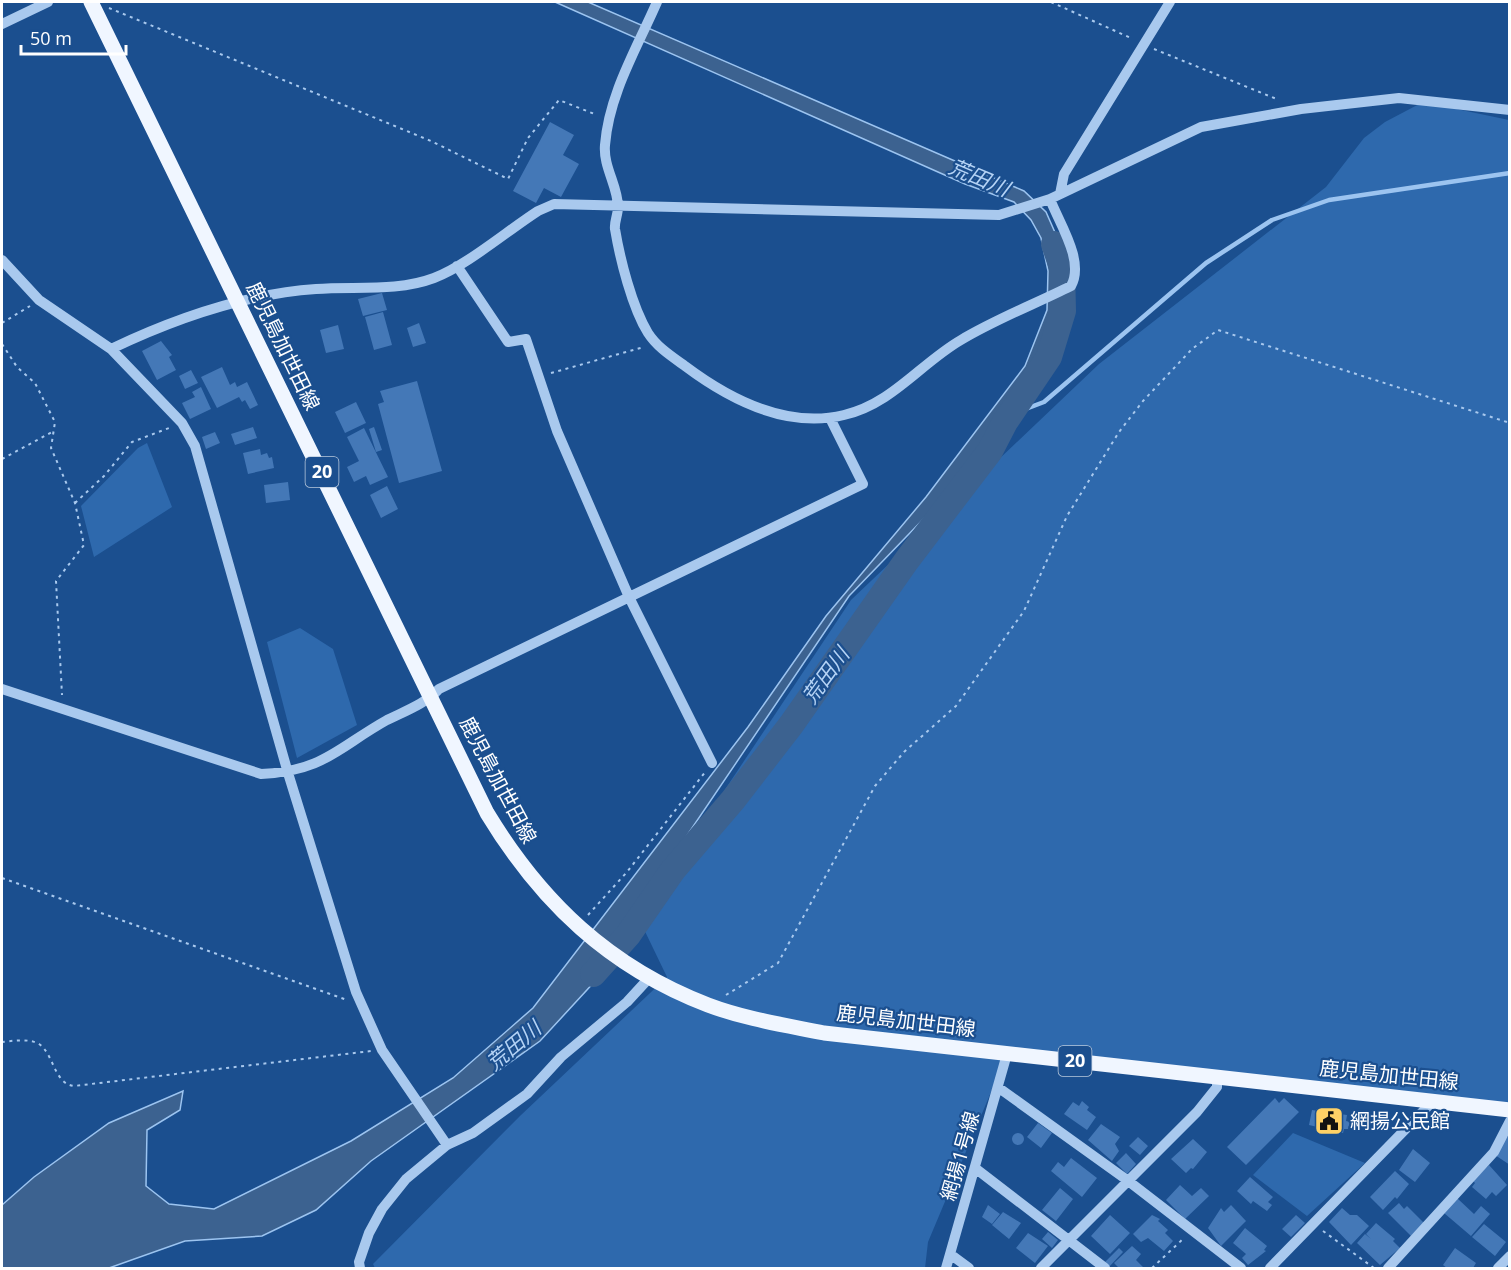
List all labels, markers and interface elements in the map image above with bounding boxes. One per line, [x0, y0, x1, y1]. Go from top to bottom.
scale bar [21, 18, 126, 56]
text: 50 m [30, 26, 72, 50]
water label: 荒田川 [945, 152, 1016, 203]
street label: 鹿児島加世田線 [241, 277, 326, 415]
road number: 20 [306, 457, 338, 487]
water label: 荒田川 [795, 640, 856, 709]
street label: 鹿児島加世田線 [454, 712, 543, 848]
street label: 鹿児島加世田線 [835, 999, 977, 1042]
water label: 荒田川 [480, 1013, 548, 1076]
road number: 20 [1058, 1046, 1092, 1076]
street label: 鹿児島加世田線 [1318, 1054, 1460, 1095]
public building icon: 網揚公民館 [1313, 1105, 1345, 1137]
place label: 網揚公民館 [1350, 1107, 1450, 1134]
street label: 網揚1号線 [934, 1108, 985, 1204]

